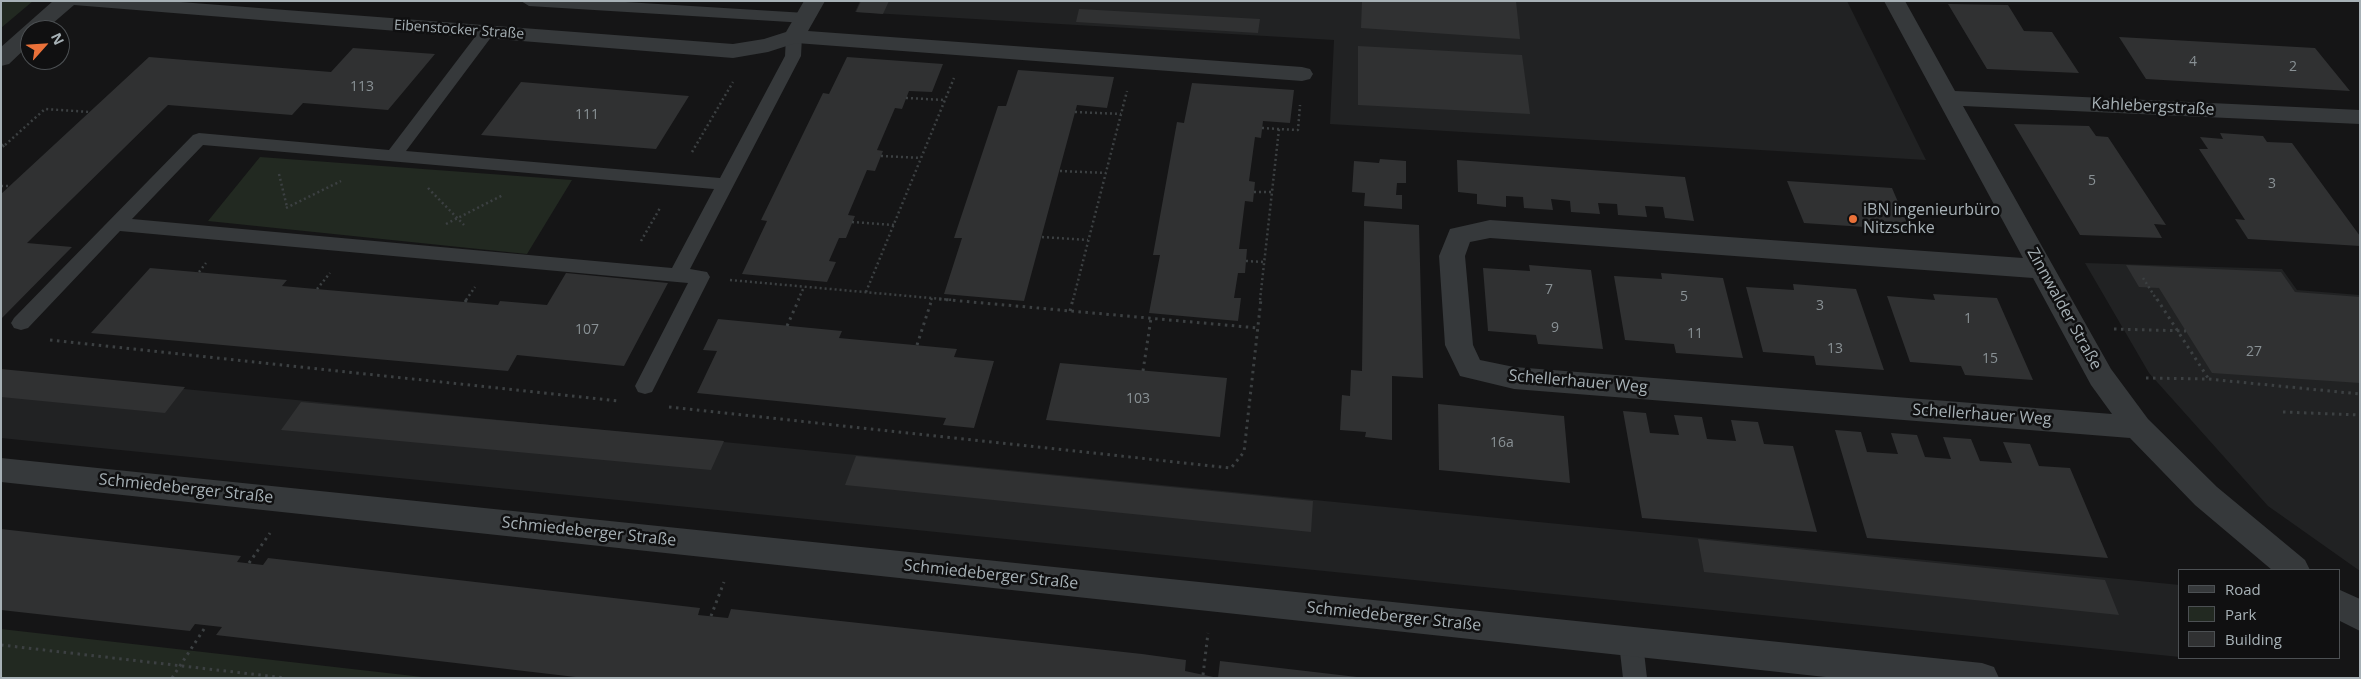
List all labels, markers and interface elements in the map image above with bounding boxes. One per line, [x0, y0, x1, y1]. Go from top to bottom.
street label: Eibenstocker Straße [393, 17, 525, 43]
north arrow [20, 20, 70, 70]
text: N [47, 29, 69, 48]
house number: 4 [2189, 54, 2197, 70]
house number: 2 [2289, 59, 2297, 75]
house number: 113 [350, 79, 374, 95]
street label: Kahlebergstraße [2091, 94, 2215, 120]
house number: 111 [575, 107, 599, 123]
house number: 5 [2088, 173, 2096, 189]
house number: 3 [2268, 176, 2276, 192]
place label: iBN ingenieurbüro Nitzschke [1863, 200, 2000, 238]
marker: iBN ingenieurbüro Nitzschke [1847, 213, 1859, 225]
street label: Zinnwalder Straße [2023, 245, 2105, 373]
house number: 7 [1545, 282, 1553, 298]
house number: 5 [1680, 289, 1688, 305]
house number: 3 [1816, 298, 1824, 314]
house number: 1 [1964, 311, 1972, 327]
house number: 9 [1551, 320, 1559, 336]
house number: 107 [575, 322, 599, 338]
house number: 11 [1687, 326, 1703, 342]
house number: 13 [1827, 341, 1843, 357]
house number: 27 [2246, 344, 2262, 360]
house number: 15 [1982, 351, 1998, 367]
street label: Schellerhauer Weg [1508, 366, 1648, 398]
house number: 103 [1126, 391, 1150, 407]
street label: Schellerhauer Weg [1912, 401, 2052, 429]
house number: 16a [1490, 435, 1514, 451]
street label: Schmiedeberger Straße [98, 470, 274, 508]
street label: Schmiedeberger Straße [501, 513, 677, 551]
street label: Schmiedeberger Straße [903, 556, 1079, 594]
legend [2178, 569, 2341, 659]
text: Road [2225, 579, 2261, 599]
street label: Schmiedeberger Straße [1306, 598, 1482, 636]
text: Park [2225, 604, 2256, 624]
text: Building [2225, 629, 2282, 649]

